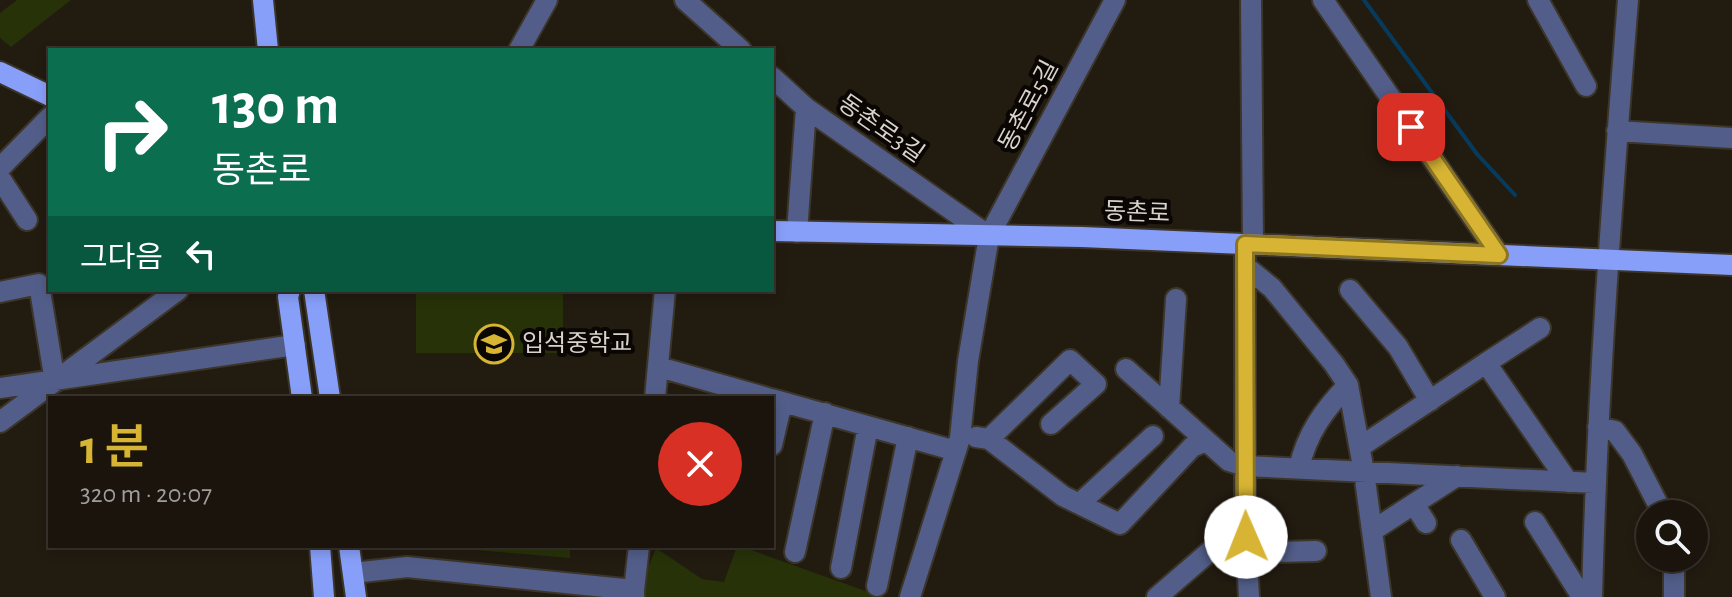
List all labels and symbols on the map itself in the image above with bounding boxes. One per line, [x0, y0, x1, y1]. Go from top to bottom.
street label: 동촌로5길 [994, 56, 1063, 155]
street label: 동촌로3길 [834, 90, 929, 167]
pin [1377, 93, 1445, 161]
street label: 동촌로 [1103, 199, 1171, 226]
school or university icon: 입석중학교 [473, 323, 515, 365]
place label: 입석중학교 [522, 330, 632, 356]
position arrow [1204, 495, 1288, 579]

